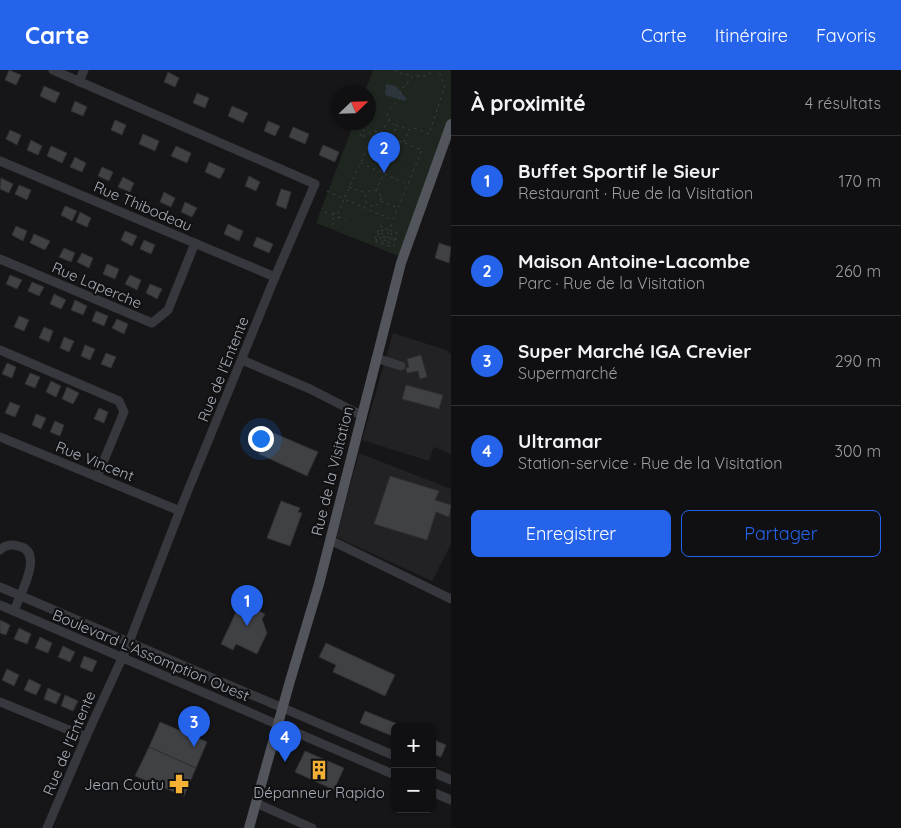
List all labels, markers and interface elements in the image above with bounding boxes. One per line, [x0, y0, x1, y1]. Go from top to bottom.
text: Carte [25, 20, 89, 50]
text: Carte [641, 24, 687, 47]
text: Itinéraire [715, 24, 788, 47]
text: Favoris [816, 24, 876, 47]
north arrow [331, 85, 376, 130]
text: À proximité [471, 90, 586, 116]
text: 4 résultats [805, 93, 881, 113]
pin: 2 [368, 132, 400, 173]
text: Buffet Sportif le Sieur [518, 159, 720, 183]
text: 1 [484, 171, 490, 191]
text: 170 m [838, 171, 881, 191]
street label: Rue Thibodeau [91, 177, 195, 235]
text: Restaurant · Rue de la Visitation [518, 183, 753, 203]
text: Maison Antoine-Lacombe [518, 249, 750, 273]
street label: Rue Laperche [49, 258, 145, 312]
text: 2 [482, 261, 492, 281]
text: 260 m [835, 261, 881, 281]
text: Parc · Rue de la Visitation [518, 273, 705, 293]
street label: Rue de l'Entente [193, 314, 253, 424]
text: Super Marché IGA Crevier [518, 339, 751, 363]
text: 3 [483, 351, 491, 371]
text: 290 m [835, 351, 881, 371]
text: Supermarché [518, 363, 618, 383]
street label: Rue de la Visitation [307, 404, 357, 538]
your location [248, 426, 274, 452]
text: Ultramar [518, 429, 602, 453]
street label: Rue Vincent [53, 437, 137, 485]
text: 4 [482, 441, 492, 461]
text: 300 m [835, 441, 881, 461]
text: Station-service · Rue de la Visitation [518, 453, 782, 473]
button: Enregistrer [471, 510, 671, 557]
button: Partager [681, 510, 881, 557]
pin: 1 [231, 585, 263, 626]
street label: Boulevard L'Assomption Ouest [50, 605, 252, 705]
street label: Rue de l'Entente [38, 688, 100, 798]
pin: 3 [178, 706, 210, 747]
pin: 4 [269, 721, 301, 762]
map controls [391, 723, 436, 813]
button: + [391, 723, 436, 768]
building icon: Dépanneur Rapido [308, 759, 330, 781]
button: − [391, 768, 436, 813]
pharmacy icon: Jean Coutu [168, 773, 190, 795]
place label: Jean Coutu [84, 775, 164, 794]
place label: Dépanneur Rapido [253, 783, 385, 802]

